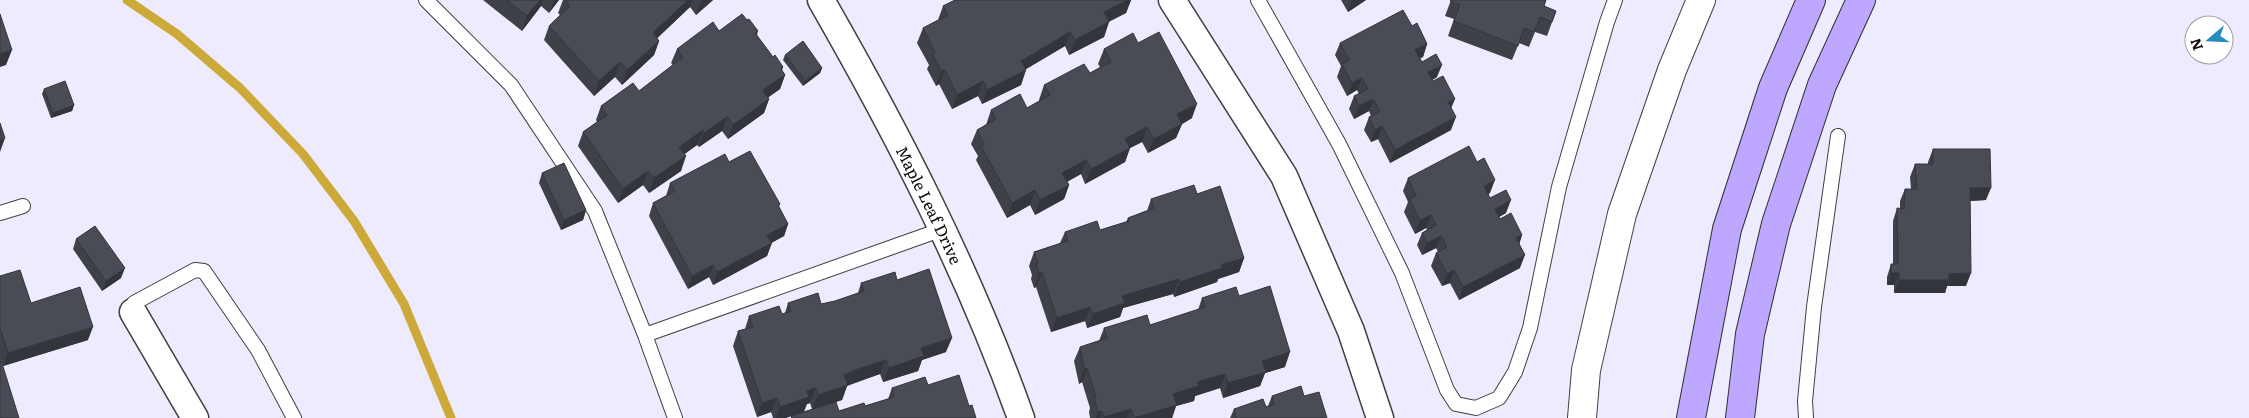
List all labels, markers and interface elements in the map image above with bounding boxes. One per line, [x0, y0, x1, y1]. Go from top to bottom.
north arrow [2184, 15, 2234, 65]
text: N [2184, 36, 2207, 53]
street label: Maple Leaf Drive [891, 141, 969, 268]

